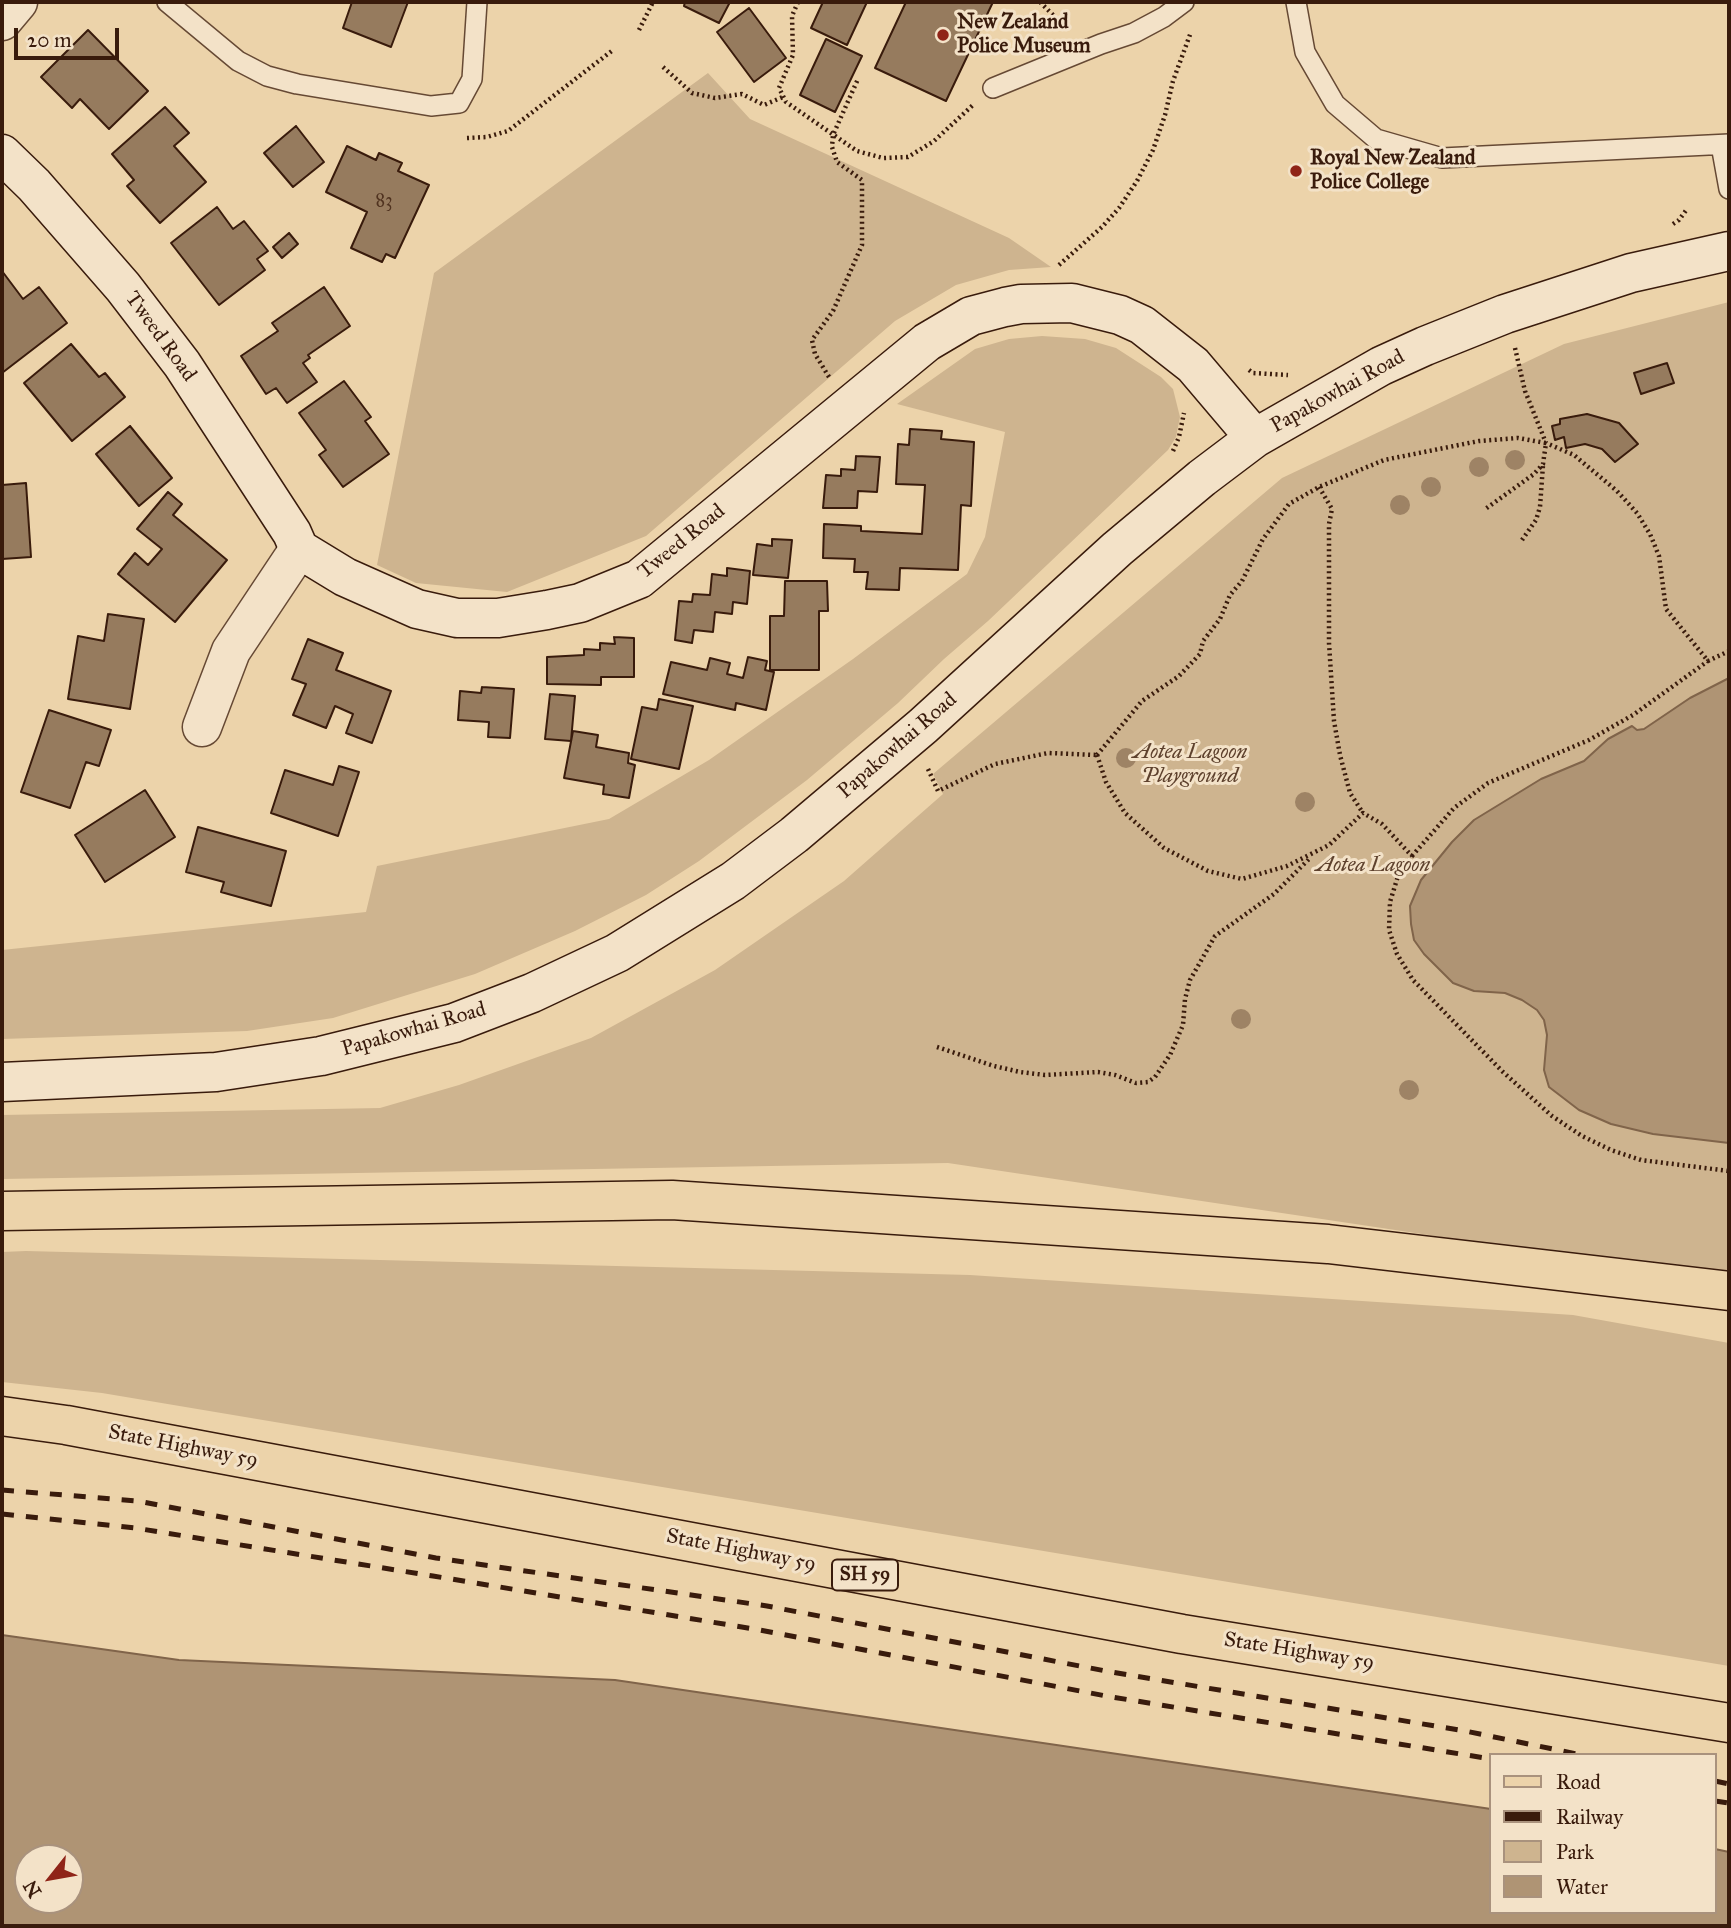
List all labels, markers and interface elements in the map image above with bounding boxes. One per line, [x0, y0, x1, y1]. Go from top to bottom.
place label: New Zealand Police Museum [957, 10, 1091, 60]
scale bar [18, 14, 122, 58]
text: 20 m [27, 27, 72, 53]
marker: New Zealand Police Museum [935, 27, 951, 43]
place label: Royal New Zealand Police College [1310, 146, 1476, 196]
marker: Royal New Zealand Police College [1288, 163, 1304, 179]
house number: 83 [376, 191, 392, 213]
street label: Tweed Road [119, 287, 201, 387]
street label: Papakowhai Road [1267, 345, 1409, 439]
street label: Tweed Road [633, 499, 731, 585]
street label: Papakowhai Road [833, 688, 963, 804]
park label: Aotea Lagoon Playground [1133, 740, 1247, 790]
park label: Aotea Lagoon [1316, 853, 1430, 879]
street label: Papakowhai Road [339, 997, 489, 1063]
street label: State Highway 59 [106, 1420, 260, 1474]
street label: State Highway 59 [664, 1524, 818, 1578]
road number: SH 59 [832, 1560, 898, 1590]
street label: State Highway 59 [1222, 1628, 1376, 1676]
legend [1490, 1753, 1717, 1914]
text: Road [1556, 1769, 1601, 1795]
text: Railway [1556, 1804, 1623, 1830]
text: Park [1556, 1839, 1594, 1865]
north arrow [14, 1844, 84, 1914]
text: Water [1556, 1874, 1608, 1900]
text: N [18, 1876, 46, 1902]

